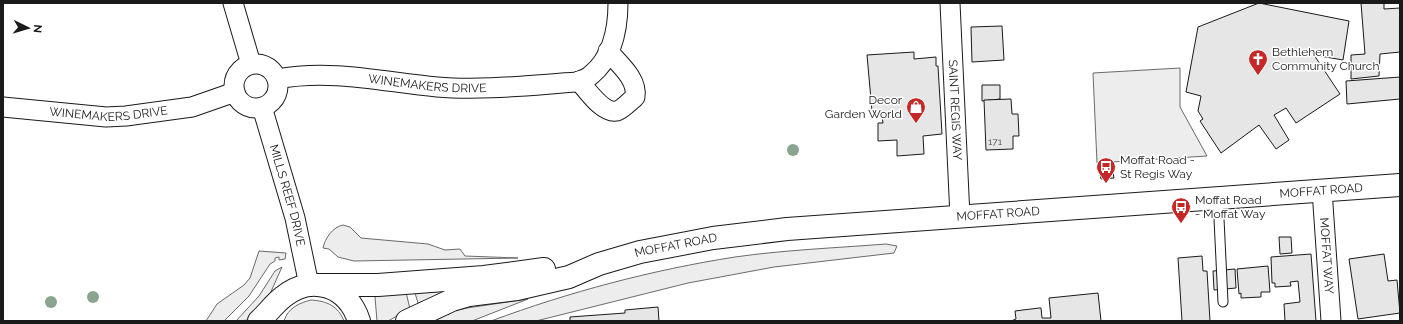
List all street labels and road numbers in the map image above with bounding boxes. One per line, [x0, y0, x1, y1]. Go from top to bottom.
street label: SAINT REGIS WAY [946, 59, 964, 161]
street label: WINEMAKERS DRIVE [367, 72, 487, 95]
street label: WINEMAKERS DRIVE [49, 103, 169, 124]
street label: MILLS REEF DRIVE [267, 143, 308, 248]
street label: MOFFAT ROAD [1279, 181, 1364, 201]
street label: MOFFAT ROAD [956, 204, 1041, 224]
street label: MOFFAT WAY [1317, 217, 1336, 295]
street label: MOFFAT ROAD [633, 230, 719, 260]

